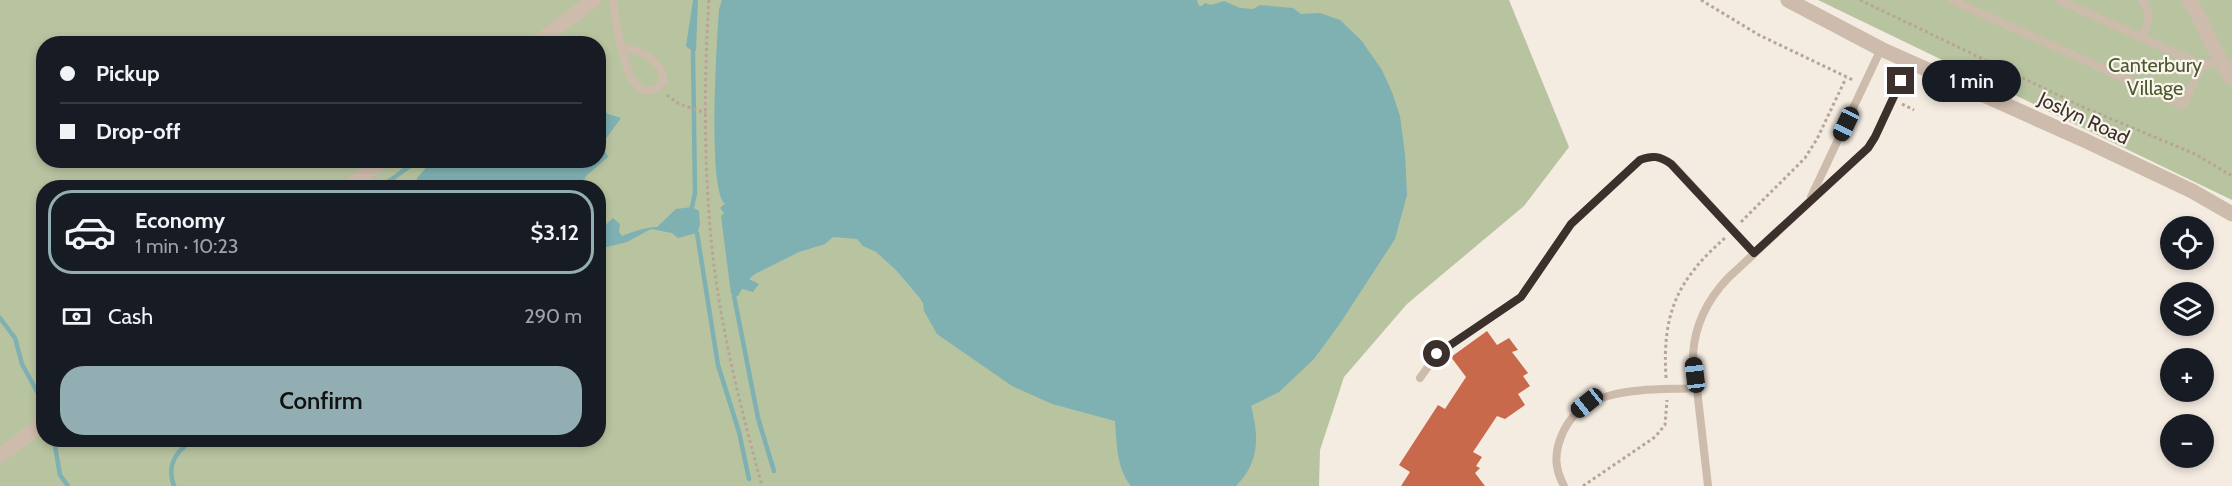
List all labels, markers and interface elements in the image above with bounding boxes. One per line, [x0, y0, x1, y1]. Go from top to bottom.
park label: Canterbury Village [2108, 53, 2202, 100]
text: Pickup [96, 60, 160, 87]
callout: 1 min [1922, 60, 2021, 102]
route end [1887, 67, 1914, 94]
text: 1 min [1949, 69, 1994, 93]
street label: Joslyn Road [2034, 86, 2133, 150]
car [1830, 104, 1862, 144]
text: Drop-off [96, 118, 180, 145]
icon: car [63, 205, 117, 259]
text: Economy [135, 207, 225, 234]
map controls [2160, 216, 2214, 468]
button: locate [2160, 216, 2214, 270]
text: $3.12 [531, 219, 579, 246]
text: 1 min · 10:23 [135, 234, 239, 258]
button: layers [2160, 282, 2214, 336]
icon: cash [60, 300, 93, 333]
text: Cash [108, 303, 153, 330]
text: 290 m [524, 304, 582, 328]
route start [1423, 340, 1450, 367]
button: + [2160, 348, 2214, 402]
car [1684, 356, 1706, 394]
button: Confirm [60, 366, 582, 435]
car [1567, 385, 1607, 421]
button: − [2160, 414, 2214, 468]

